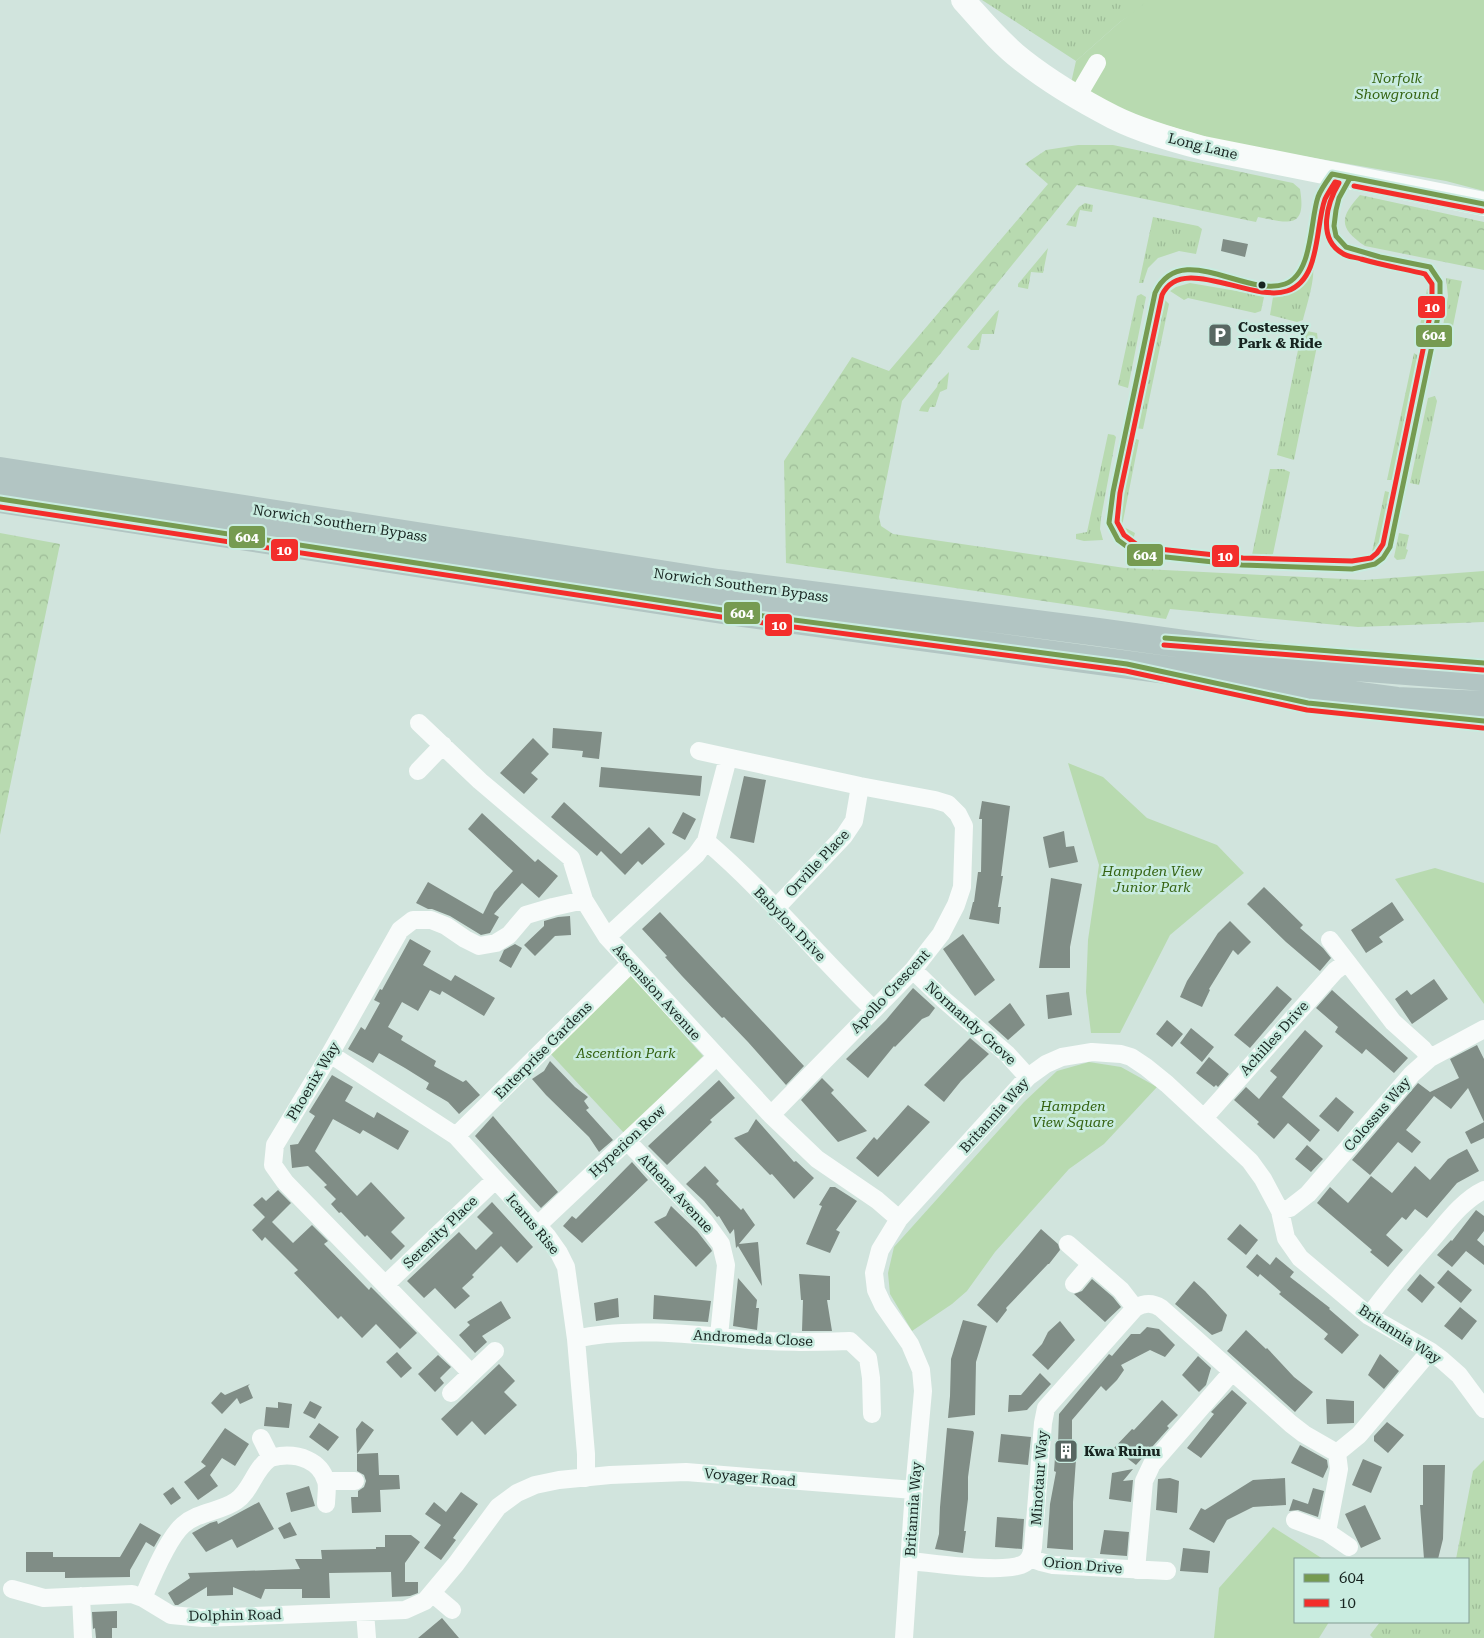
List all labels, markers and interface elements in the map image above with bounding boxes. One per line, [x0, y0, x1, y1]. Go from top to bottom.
park label: Norfolk Showground [1354, 70, 1439, 102]
street label: Long Lane [1167, 130, 1240, 162]
unlabelled marker [1257, 280, 1267, 290]
line badge: 10 [1417, 295, 1446, 319]
text: 10 [1424, 299, 1440, 315]
place label: Costessey Park & Ride [1238, 319, 1322, 351]
parking icon: Costessey Park & Ride [1207, 322, 1233, 348]
line badge: 604 [1415, 324, 1453, 348]
text: 604 [1422, 327, 1446, 343]
street label: Norwich Southern Bypass [252, 501, 429, 545]
line badge: 604 [228, 525, 266, 549]
text: 604 [235, 529, 259, 545]
line badge: 10 [270, 538, 299, 562]
text: 10 [276, 542, 292, 558]
line badge: 604 [1126, 543, 1164, 567]
line badge: 10 [1211, 544, 1240, 568]
text: 604 [1133, 547, 1157, 563]
text: 10 [1217, 548, 1233, 564]
street label: Norwich Southern Bypass [653, 565, 830, 605]
line badge: 604 [723, 601, 761, 625]
text: 604 [730, 605, 754, 621]
line badge: 10 [764, 613, 793, 637]
text: 10 [771, 617, 787, 633]
street label: Orville Place [782, 826, 852, 900]
park label: Hampden View Junior Park [1101, 863, 1202, 895]
street label: Babylon Drive [751, 884, 829, 964]
street label: Ascension Avenue [610, 941, 704, 1043]
street label: Apollo Crescent [847, 946, 933, 1036]
street label: Normandy Grove [923, 978, 1020, 1068]
street label: Achilles Drive [1237, 997, 1312, 1078]
street label: Enterprise Gardens [491, 998, 595, 1102]
street label: Phoenix Way [283, 1038, 343, 1123]
park label: Ascention Park [575, 1045, 676, 1061]
street label: Colossus Way [1341, 1073, 1414, 1154]
street label: Britannia Way [956, 1074, 1032, 1156]
park label: Hampden View Square [1032, 1098, 1114, 1130]
street label: Hyperion Row [586, 1102, 668, 1180]
street label: Athena Avenue [635, 1150, 717, 1236]
street label: Icarus Rise [503, 1191, 563, 1258]
street label: Serenity Place [400, 1192, 481, 1271]
street label: Britannia Way [1356, 1301, 1445, 1367]
street label: Andromeda Close [693, 1327, 814, 1349]
street label: Minotaur Way [1028, 1429, 1050, 1526]
building icon: Kwa Ruinu [1053, 1438, 1079, 1464]
place label: Kwa Ruinu [1084, 1443, 1161, 1459]
street label: Britannia Way [902, 1460, 924, 1557]
street label: Voyager Road [704, 1465, 796, 1489]
street label: Orion Drive [1043, 1554, 1123, 1576]
legend [1294, 1558, 1469, 1623]
text: 604 [1339, 1569, 1365, 1587]
text: 10 [1339, 1594, 1356, 1612]
street label: Dolphin Road [188, 1606, 282, 1624]

